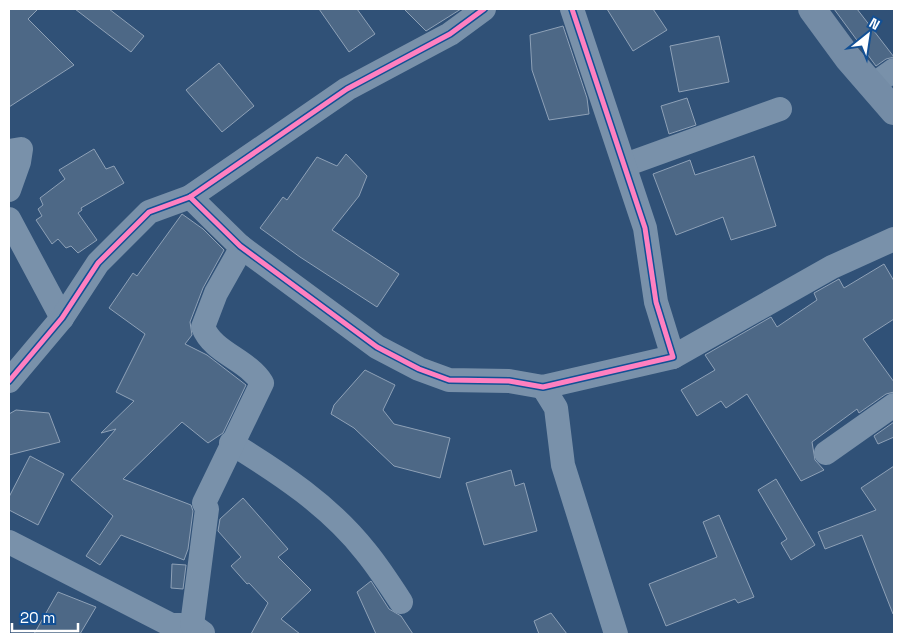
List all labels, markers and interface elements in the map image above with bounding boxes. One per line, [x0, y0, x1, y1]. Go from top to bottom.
north arrow [843, 10, 893, 60]
text: N [866, 14, 883, 34]
scale bar [12, 600, 79, 632]
text: 20 m [20, 608, 55, 627]

